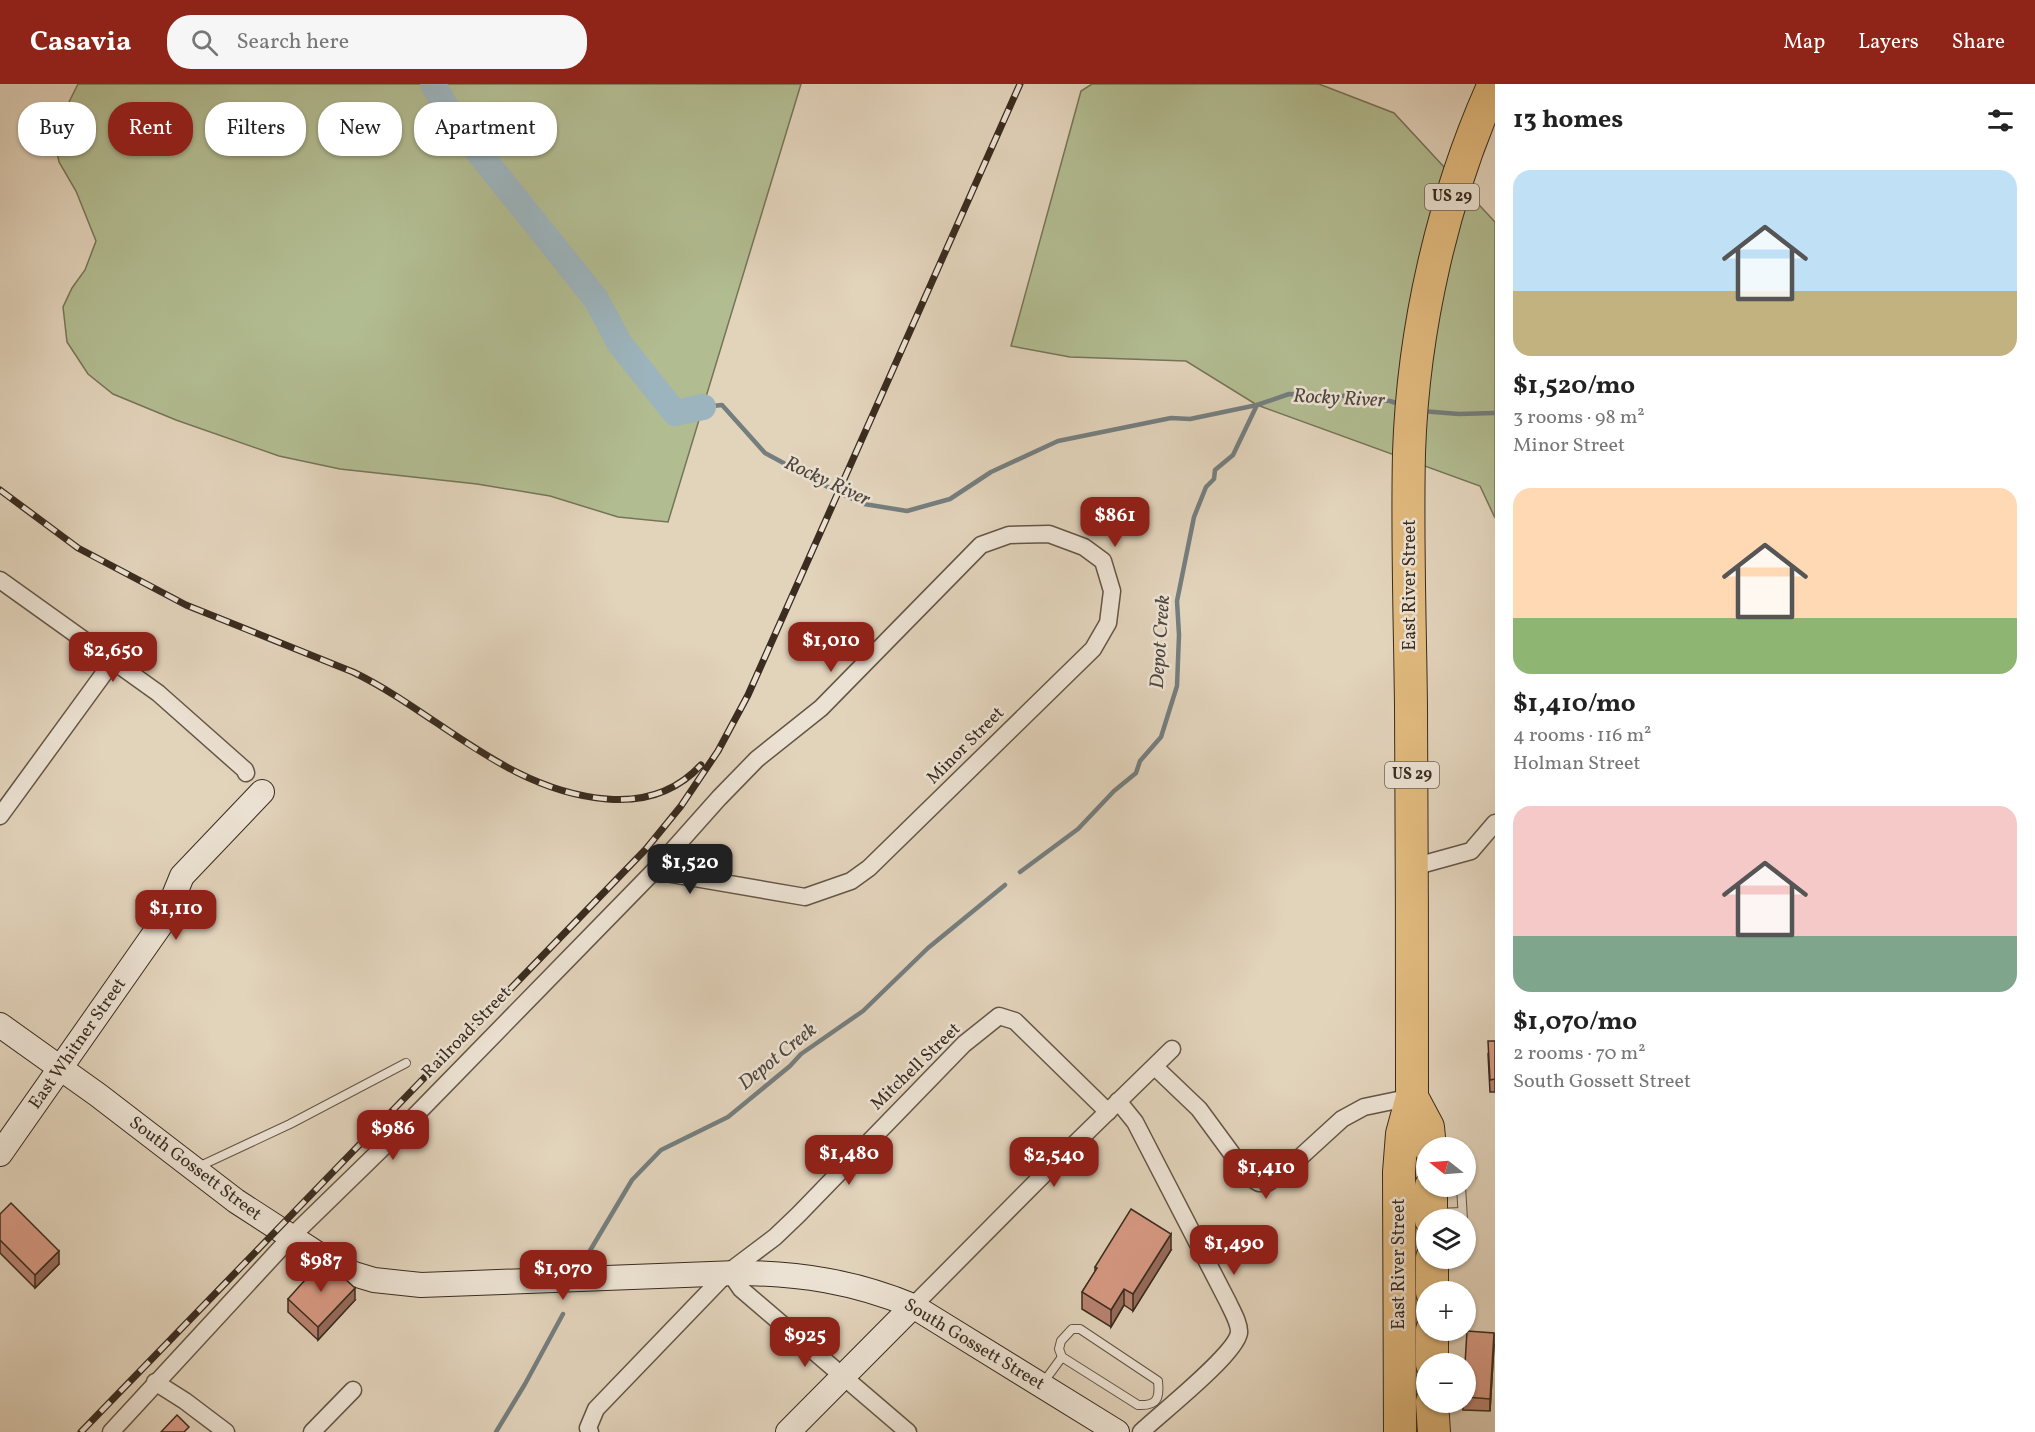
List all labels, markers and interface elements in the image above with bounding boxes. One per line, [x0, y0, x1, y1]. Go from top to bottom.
search box [167, 15, 587, 69]
text: Casavia [30, 23, 131, 62]
icon: search [188, 26, 221, 59]
text: Search here [236, 27, 349, 58]
text: Map [1783, 28, 1825, 57]
text: Layers [1858, 28, 1919, 57]
text: Share [1952, 28, 2005, 57]
chip: Buy [18, 102, 96, 156]
chip: Rent [108, 102, 193, 156]
chip: Filters [205, 102, 306, 156]
chip: New [318, 102, 402, 156]
chip: Apartment [414, 102, 557, 156]
text: 13 homes [1513, 102, 1623, 138]
icon: filters [1984, 104, 2017, 137]
road number: US 29 [1425, 184, 1479, 210]
icon: home [1711, 209, 1819, 317]
text: $1,520/mo [1513, 368, 1635, 404]
water label: Rocky River [1292, 383, 1386, 415]
text: 3 rooms · 98 m² [1513, 404, 1645, 432]
text: Minor Street [1513, 432, 1625, 460]
water label: Rocky River [779, 450, 875, 514]
pin: $861 [1079, 497, 1151, 548]
text: $861 [1094, 502, 1136, 530]
street label: East River Street [1398, 519, 1423, 651]
icon: home [1711, 527, 1819, 635]
water label: Depot Creek [1144, 594, 1178, 690]
pin: $1,010 [782, 622, 880, 673]
text: $1,010 [802, 627, 860, 655]
pin: $2,650 [64, 632, 162, 683]
text: $2,650 [83, 637, 143, 665]
text: $1,410/mo [1513, 686, 1636, 722]
street label: Minor Street [922, 702, 1010, 790]
text: 4 rooms · 116 m² [1513, 722, 1652, 750]
text: Holman Street [1513, 750, 1641, 778]
road number: US 29 [1385, 762, 1439, 788]
pin: $1,520 [641, 844, 739, 895]
icon: home [1711, 845, 1819, 953]
text: $1,520 [661, 849, 719, 877]
pin: $1,110 [127, 890, 225, 941]
text: $1,110 [149, 895, 203, 923]
street label: East Whitner Street [23, 973, 133, 1115]
street label: Railroad Street [417, 981, 517, 1085]
text: $1,070/mo [1513, 1004, 1637, 1040]
water label: Depot Creek [733, 1017, 823, 1097]
street label: Mitchell Street [865, 1017, 967, 1117]
text: 2 rooms · 70 m² [1513, 1040, 1646, 1068]
text: South Gossett Street [1513, 1068, 1691, 1096]
pin: $986 [357, 1110, 429, 1161]
street label: South Gossett Street [123, 1111, 267, 1227]
text: $986 [371, 1115, 415, 1143]
pin: $1,480 [800, 1135, 898, 1186]
pin: $2,540 [1005, 1137, 1103, 1188]
north arrow [1416, 1137, 1476, 1197]
map controls [1416, 1137, 1476, 1413]
text: $1,480 [819, 1140, 879, 1168]
text: $2,540 [1024, 1142, 1084, 1170]
pin: $1,410 [1217, 1149, 1315, 1200]
text: $1,410 [1237, 1154, 1295, 1182]
street label: East River Street [1387, 1198, 1412, 1330]
button: layers [1416, 1209, 1476, 1269]
pin: $1,490 [1185, 1225, 1283, 1276]
text: $1,490 [1204, 1230, 1264, 1258]
pin: $987 [285, 1242, 357, 1293]
text: $987 [300, 1247, 342, 1275]
pin: $1,070 [514, 1250, 612, 1301]
text: $1,070 [534, 1255, 592, 1283]
button: + [1416, 1281, 1476, 1341]
street label: South Gossett Street [899, 1293, 1049, 1397]
pin: $925 [769, 1317, 841, 1368]
text: $925 [784, 1322, 826, 1350]
button: − [1416, 1353, 1476, 1413]

